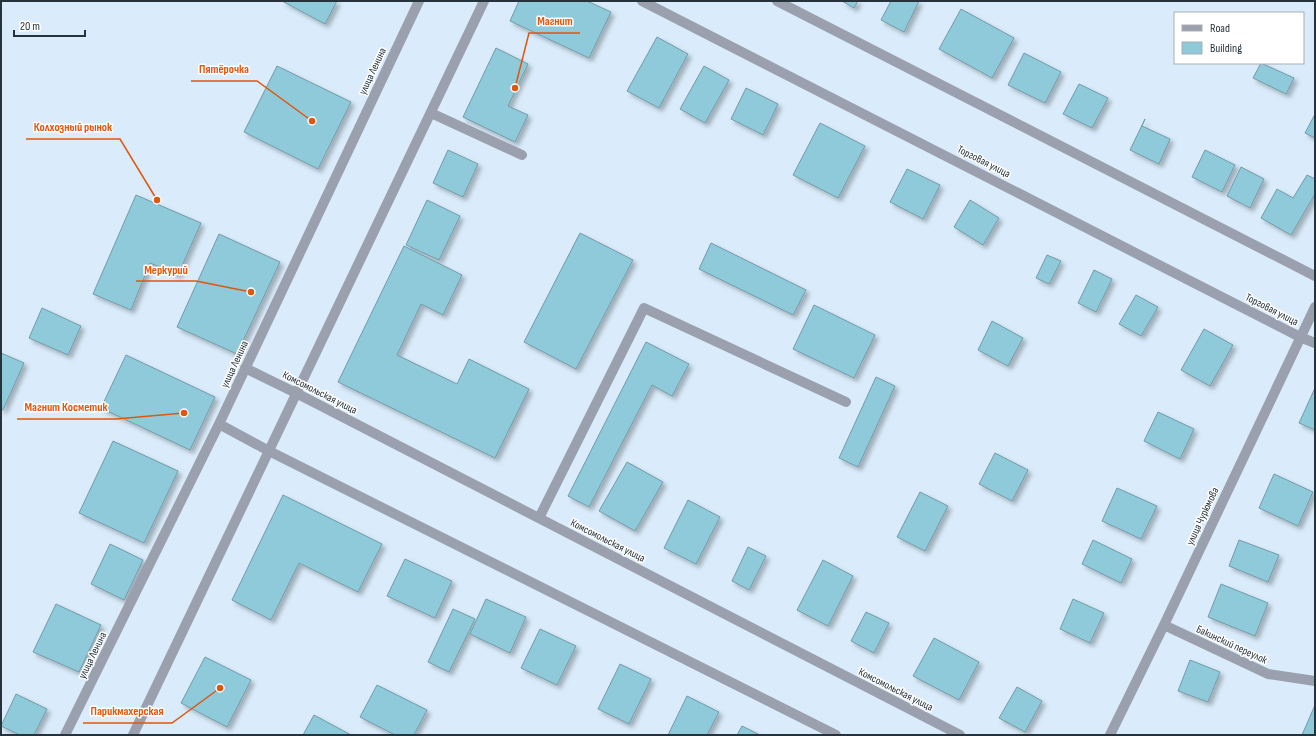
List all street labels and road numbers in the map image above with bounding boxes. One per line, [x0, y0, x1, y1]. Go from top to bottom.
street label: улица Ленина [356, 46, 389, 97]
street label: Торговая улица [955, 143, 1012, 180]
street label: Торговая улица [1243, 291, 1300, 328]
street label: улица Ленина [218, 339, 251, 390]
street label: Комсомольская улица [280, 368, 359, 417]
street label: улица Чурюмова [1183, 485, 1222, 547]
street label: Комсомольская улица [568, 516, 647, 565]
street label: Бакинский переулок [1194, 622, 1270, 667]
street label: улица Ленина [76, 630, 109, 681]
street label: Комсомольская улица [856, 665, 935, 714]

